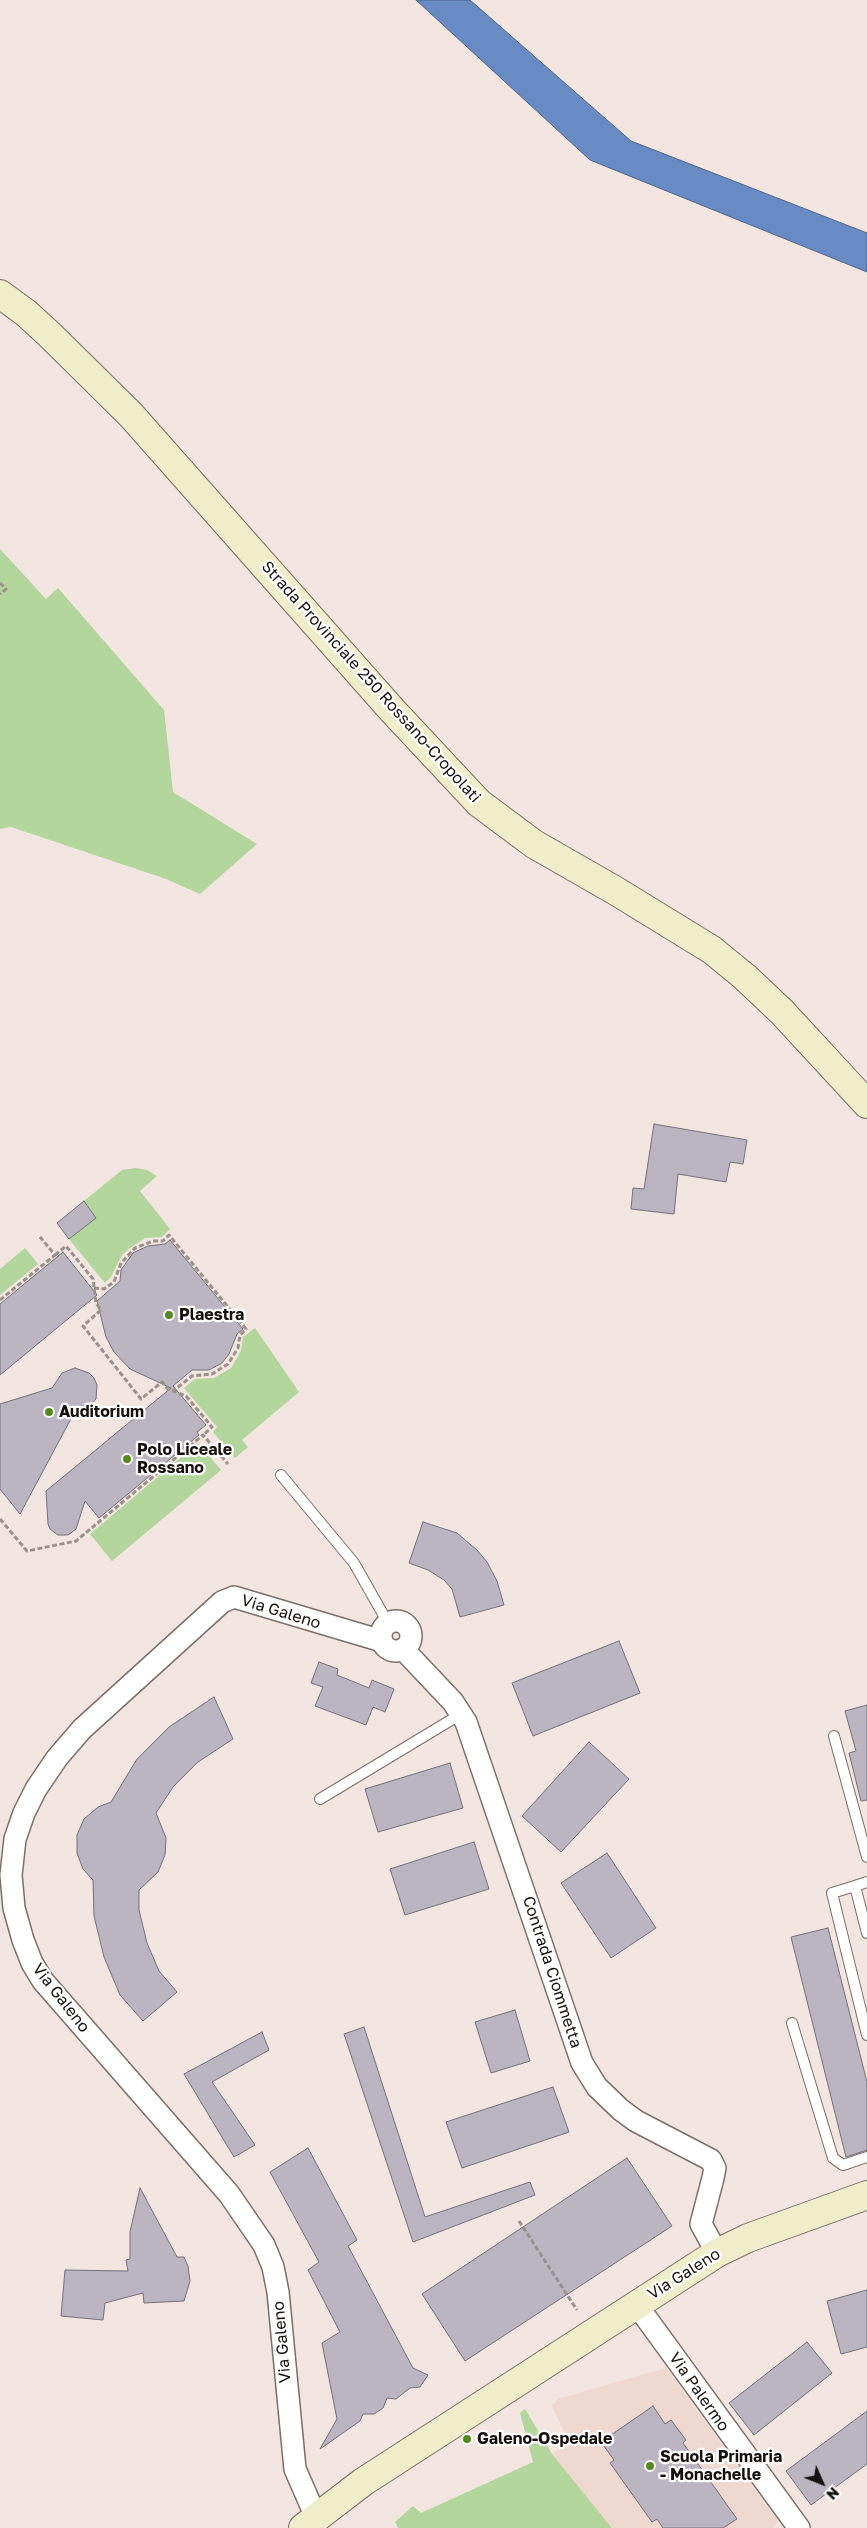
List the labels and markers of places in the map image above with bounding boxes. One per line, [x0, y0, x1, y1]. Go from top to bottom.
place label: Plaestra [179, 1305, 244, 1325]
marker: Plaestra [163, 1309, 175, 1321]
place label: Auditorium [59, 1402, 144, 1422]
marker: Auditorium [43, 1406, 55, 1418]
place label: Polo Liceale Rossano [137, 1440, 232, 1478]
marker: Polo Liceale Rossano [121, 1453, 133, 1465]
place label: Galeno-Ospedale [477, 2429, 613, 2449]
marker: Galeno-Ospedale [461, 2433, 473, 2445]
place label: Scuola Primaria - Monachelle [660, 2447, 782, 2485]
marker: Scuola Primaria - Monachelle [644, 2460, 656, 2472]

